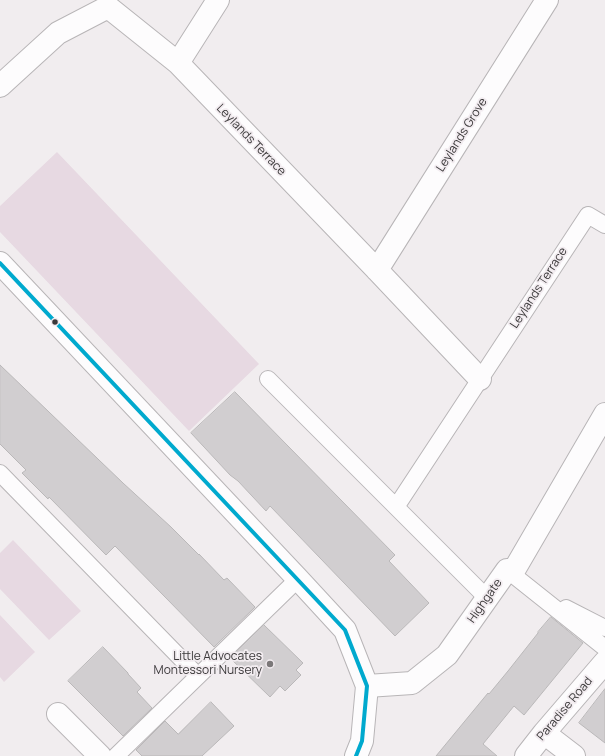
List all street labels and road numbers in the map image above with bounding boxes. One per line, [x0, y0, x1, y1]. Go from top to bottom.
street label: Leylands Grove [434, 96, 490, 174]
street label: Leylands Terrace [213, 101, 289, 179]
street label: Leylands Terrace [508, 245, 570, 331]
street label: Highgate [465, 576, 505, 626]
street label: Paradise Road [534, 674, 596, 744]

